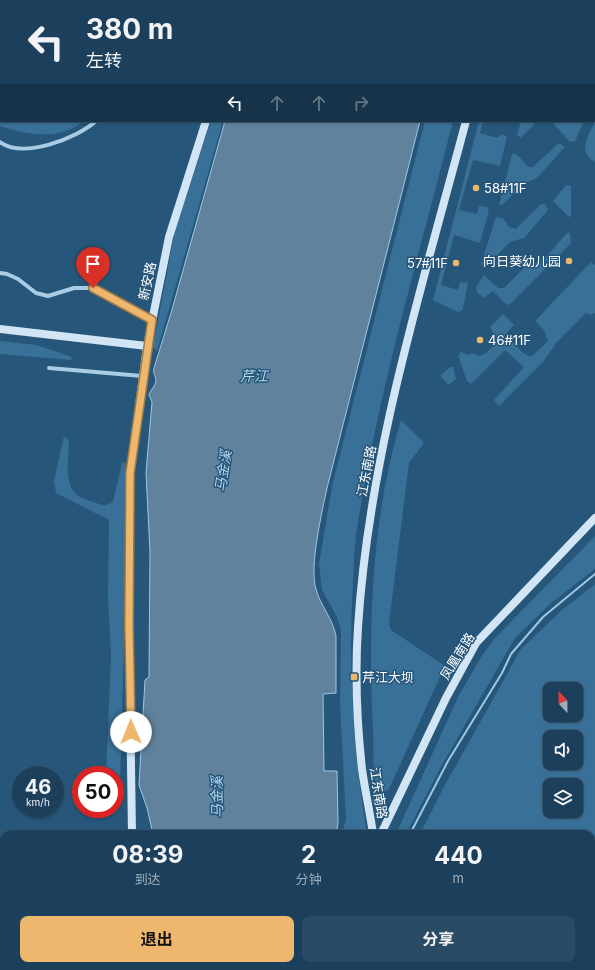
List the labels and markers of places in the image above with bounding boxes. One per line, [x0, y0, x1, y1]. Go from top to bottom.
place label: 58#11F [484, 180, 526, 196]
marker: 58#11F [471, 183, 481, 193]
pin [76, 247, 110, 288]
place label: 向日葵幼儿园 [483, 253, 561, 269]
place label: 57#11F [407, 255, 448, 271]
marker: 向日葵幼儿园 [564, 256, 574, 266]
marker: 57#11F [451, 258, 461, 268]
place label: 46#11F [488, 332, 531, 348]
marker: 46#11F [475, 335, 485, 345]
place label: 芹江大坝 [362, 669, 414, 685]
marker: 芹江大坝 [349, 672, 359, 682]

